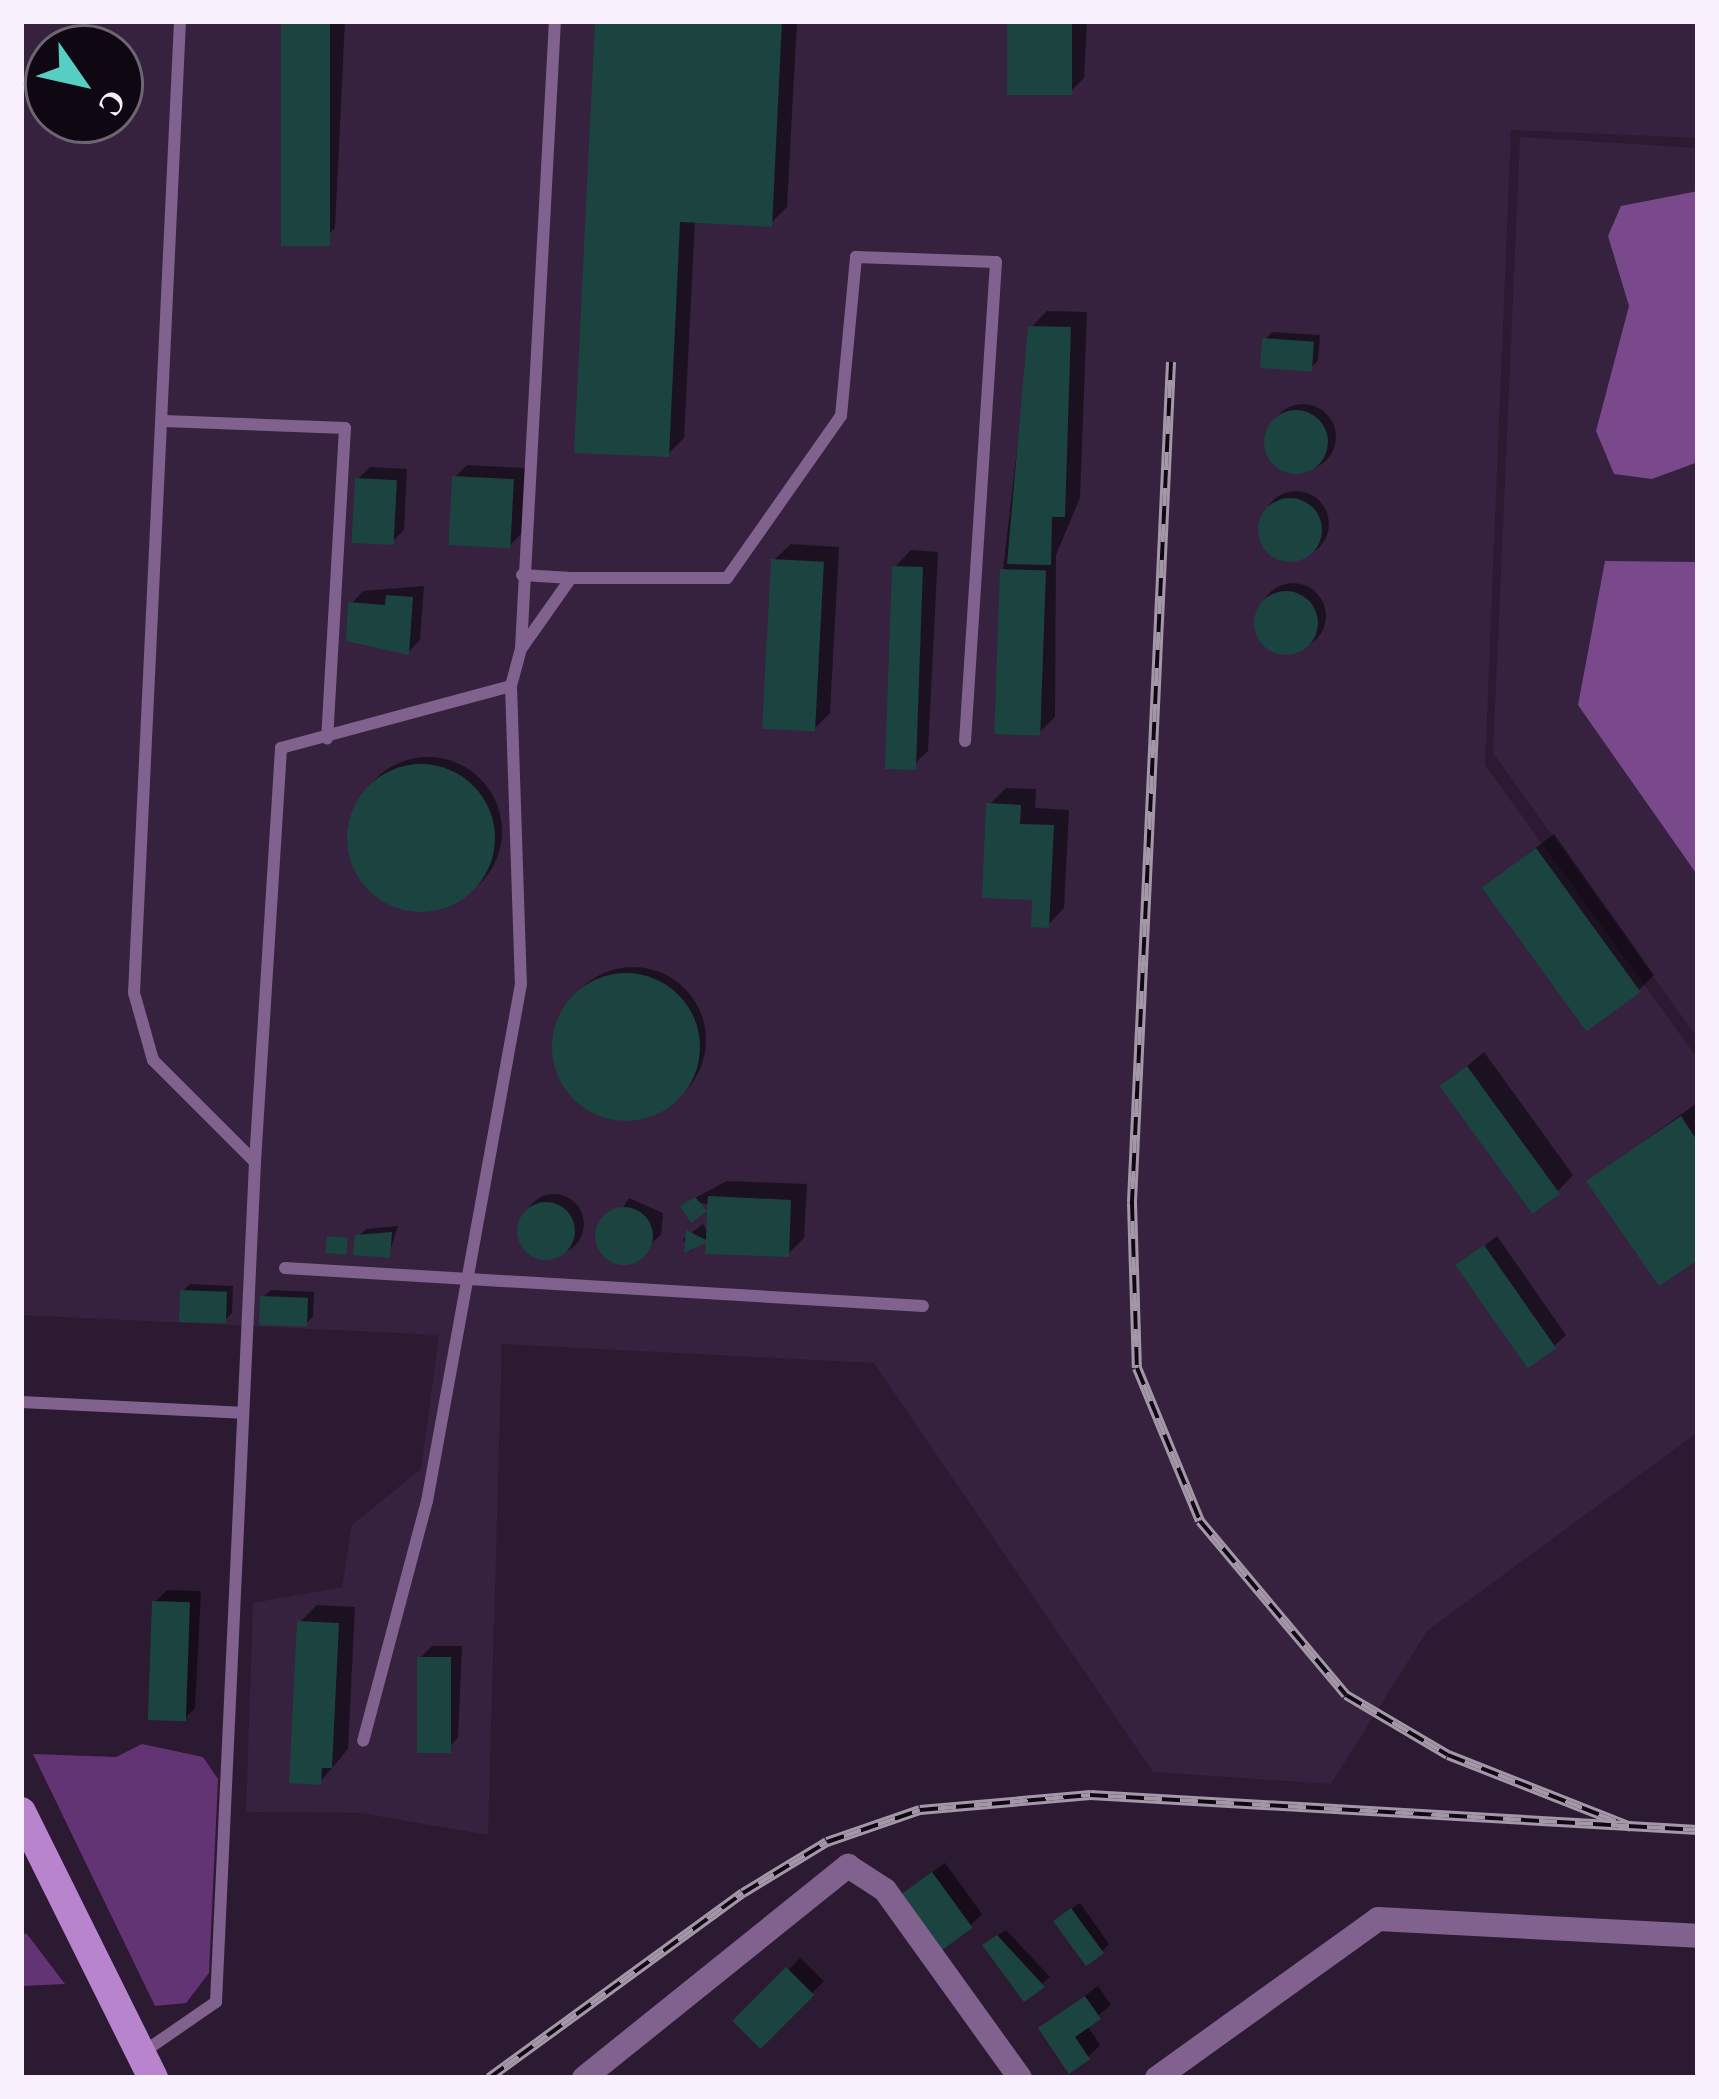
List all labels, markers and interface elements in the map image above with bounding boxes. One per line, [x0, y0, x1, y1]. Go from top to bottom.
north arrow [24, 24, 144, 144]
text: С [84, 79, 139, 126]

